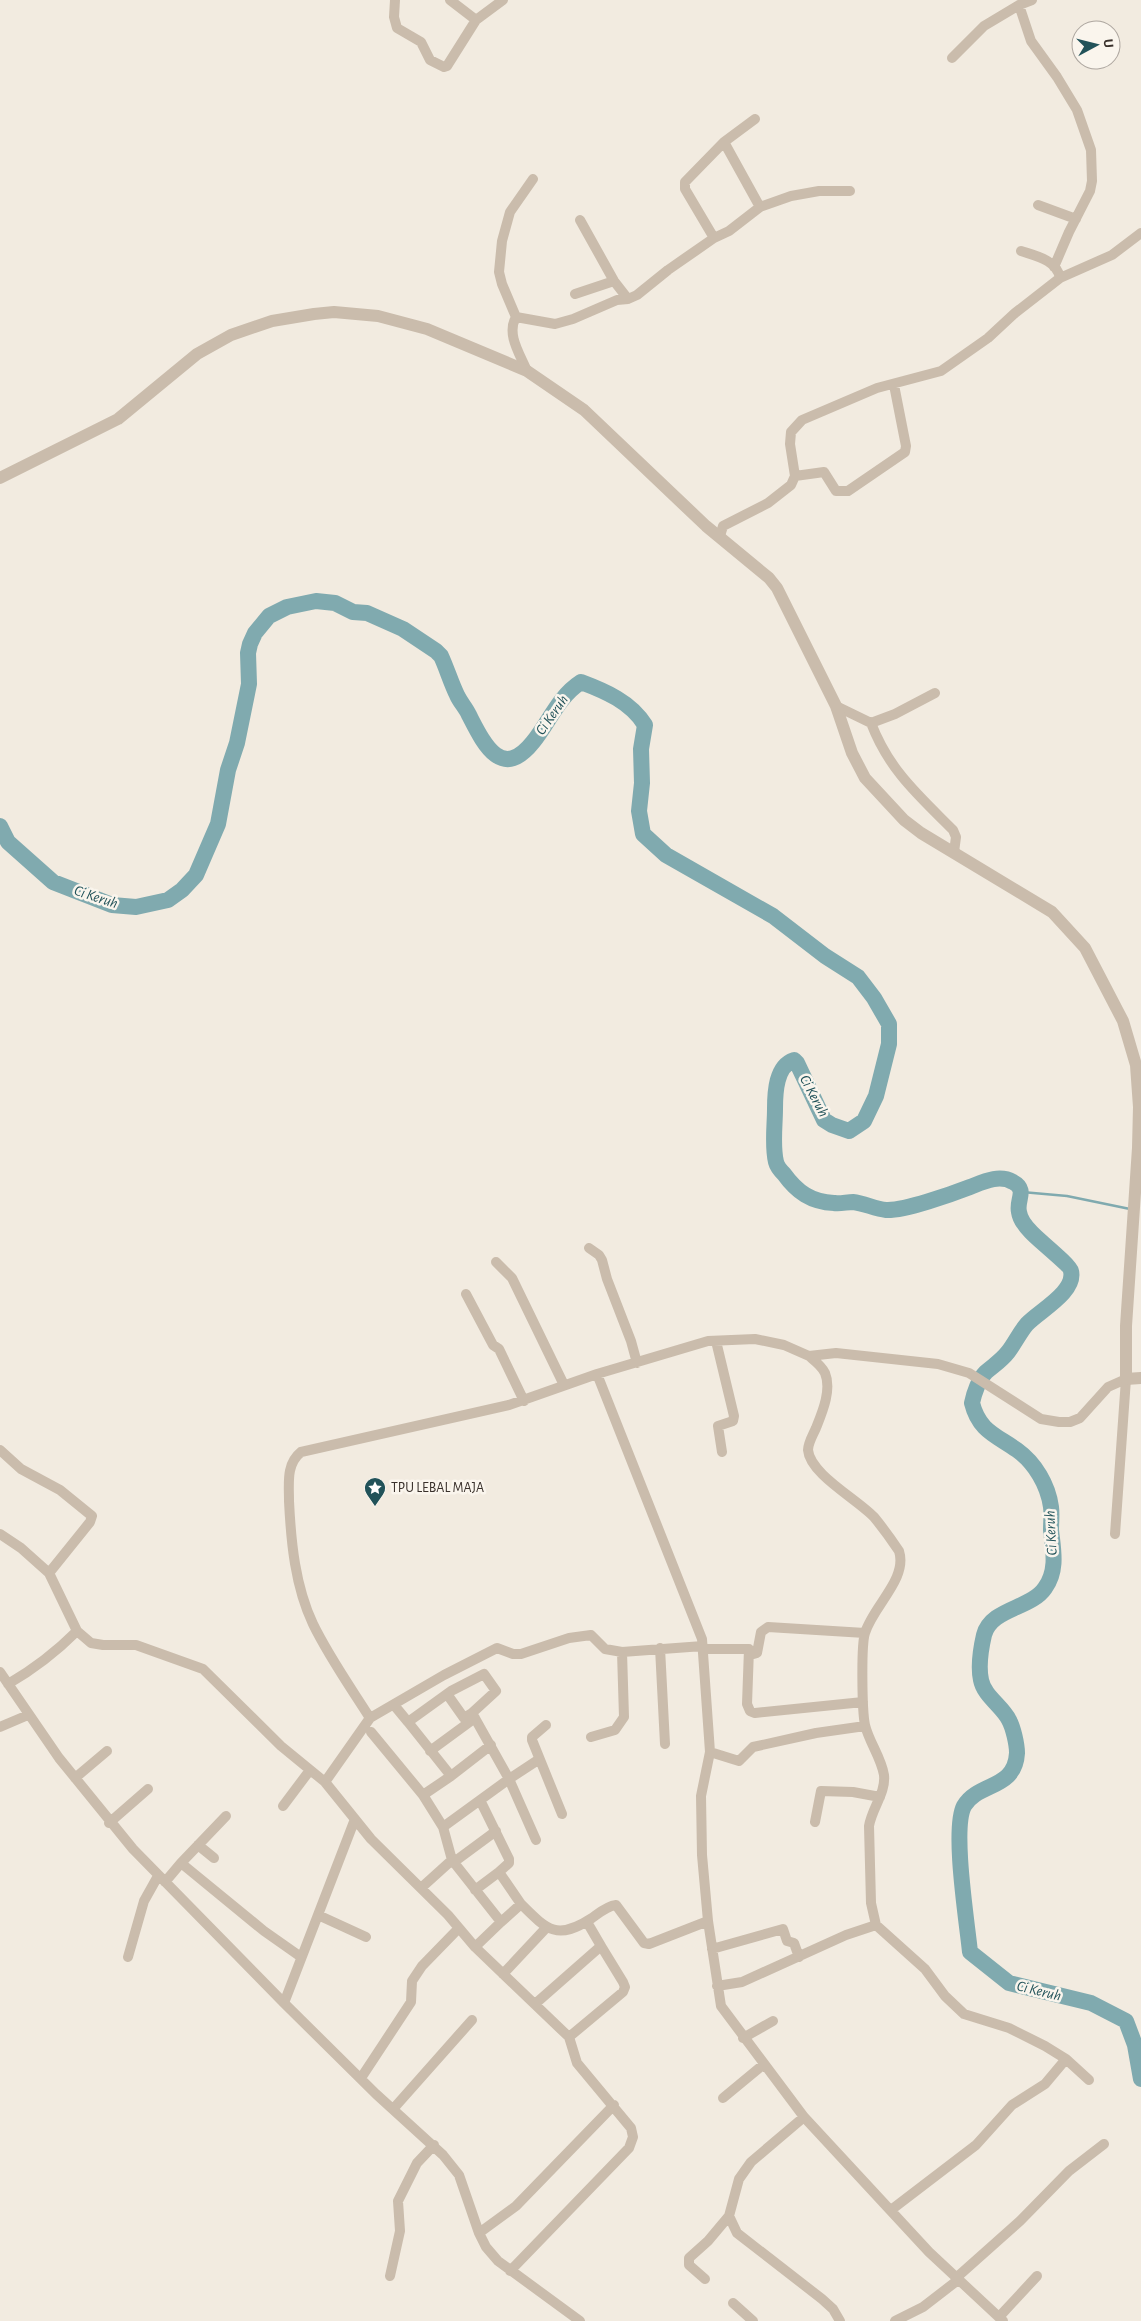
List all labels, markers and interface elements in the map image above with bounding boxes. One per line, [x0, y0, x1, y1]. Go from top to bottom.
north arrow [1071, 20, 1121, 70]
text: U [1100, 38, 1115, 49]
water label: Ci Keruh [533, 692, 571, 738]
water label: Ci Keruh [72, 883, 120, 911]
water label: Ci Keruh [797, 1073, 831, 1119]
place icon: TPU LEBAL MAJA [363, 1476, 387, 1507]
place label: TPU LEBAL MAJA [391, 1481, 484, 1495]
water label: Ci Keruh [1042, 1510, 1060, 1556]
water label: Ci Keruh [1015, 1978, 1063, 2004]

